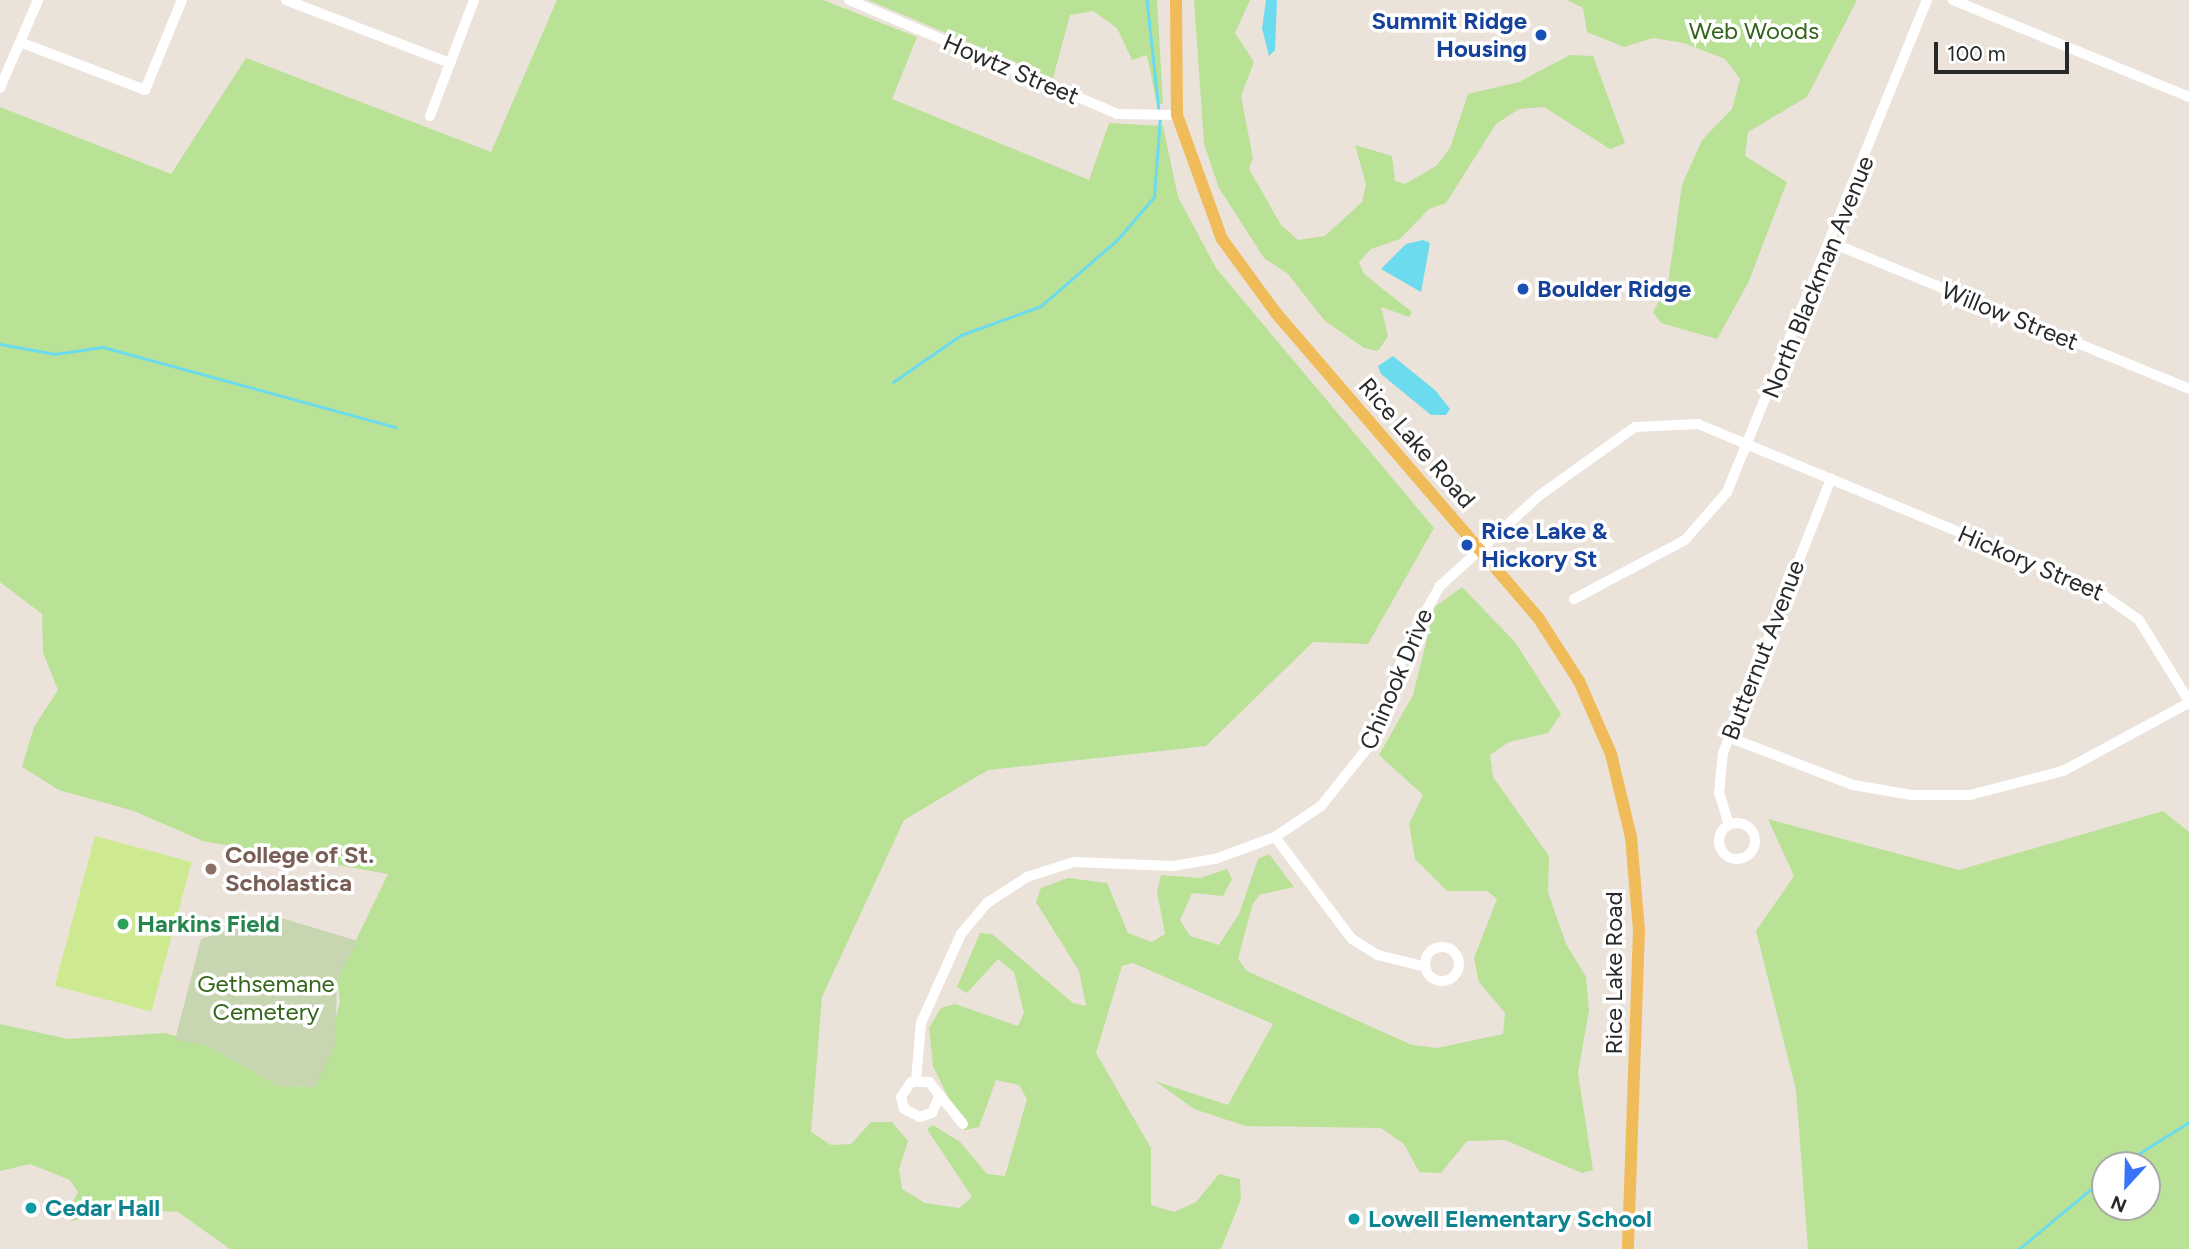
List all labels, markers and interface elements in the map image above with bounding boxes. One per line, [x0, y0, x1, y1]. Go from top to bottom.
place label: Summit Ridge Housing [1372, 7, 1527, 63]
park label: Web Woods [1689, 17, 1819, 45]
marker: Summit Ridge Housing [1533, 27, 1549, 43]
street label: Howtz Street [939, 28, 1083, 110]
scale bar [1937, 28, 2072, 72]
text: 100 m [1947, 41, 2006, 66]
street label: North Blackman Avenue [1756, 152, 1880, 402]
place label: Boulder Ridge [1537, 275, 1691, 303]
street label: Willow Street [1938, 276, 2082, 356]
marker: Boulder Ridge [1515, 281, 1531, 297]
street label: Rice Lake Road [1353, 372, 1481, 514]
place label: Rice Lake & Hickory St [1481, 517, 1607, 573]
street label: Hickory Street [1954, 519, 2108, 607]
marker: Rice Lake & Hickory St [1459, 537, 1475, 553]
street label: Butternut Avenue [1715, 556, 1811, 744]
street label: Chinook Drive [1353, 604, 1439, 754]
place label: College of St. Scholastica [225, 841, 374, 897]
marker: College of St. Scholastica [203, 861, 219, 877]
street label: Rice Lake Road [1600, 892, 1628, 1054]
place label: Harkins Field [137, 910, 280, 938]
marker: Harkins Field [115, 916, 131, 932]
park label: Gethsemane Cemetery [197, 970, 335, 1026]
north arrow [2091, 1151, 2161, 1221]
text: N [2108, 1191, 2130, 1217]
place label: Cedar Hall [45, 1194, 160, 1222]
marker: Cedar Hall [23, 1200, 39, 1216]
place label: Lowell Elementary School [1368, 1205, 1652, 1233]
marker: Lowell Elementary School [1346, 1211, 1362, 1227]

